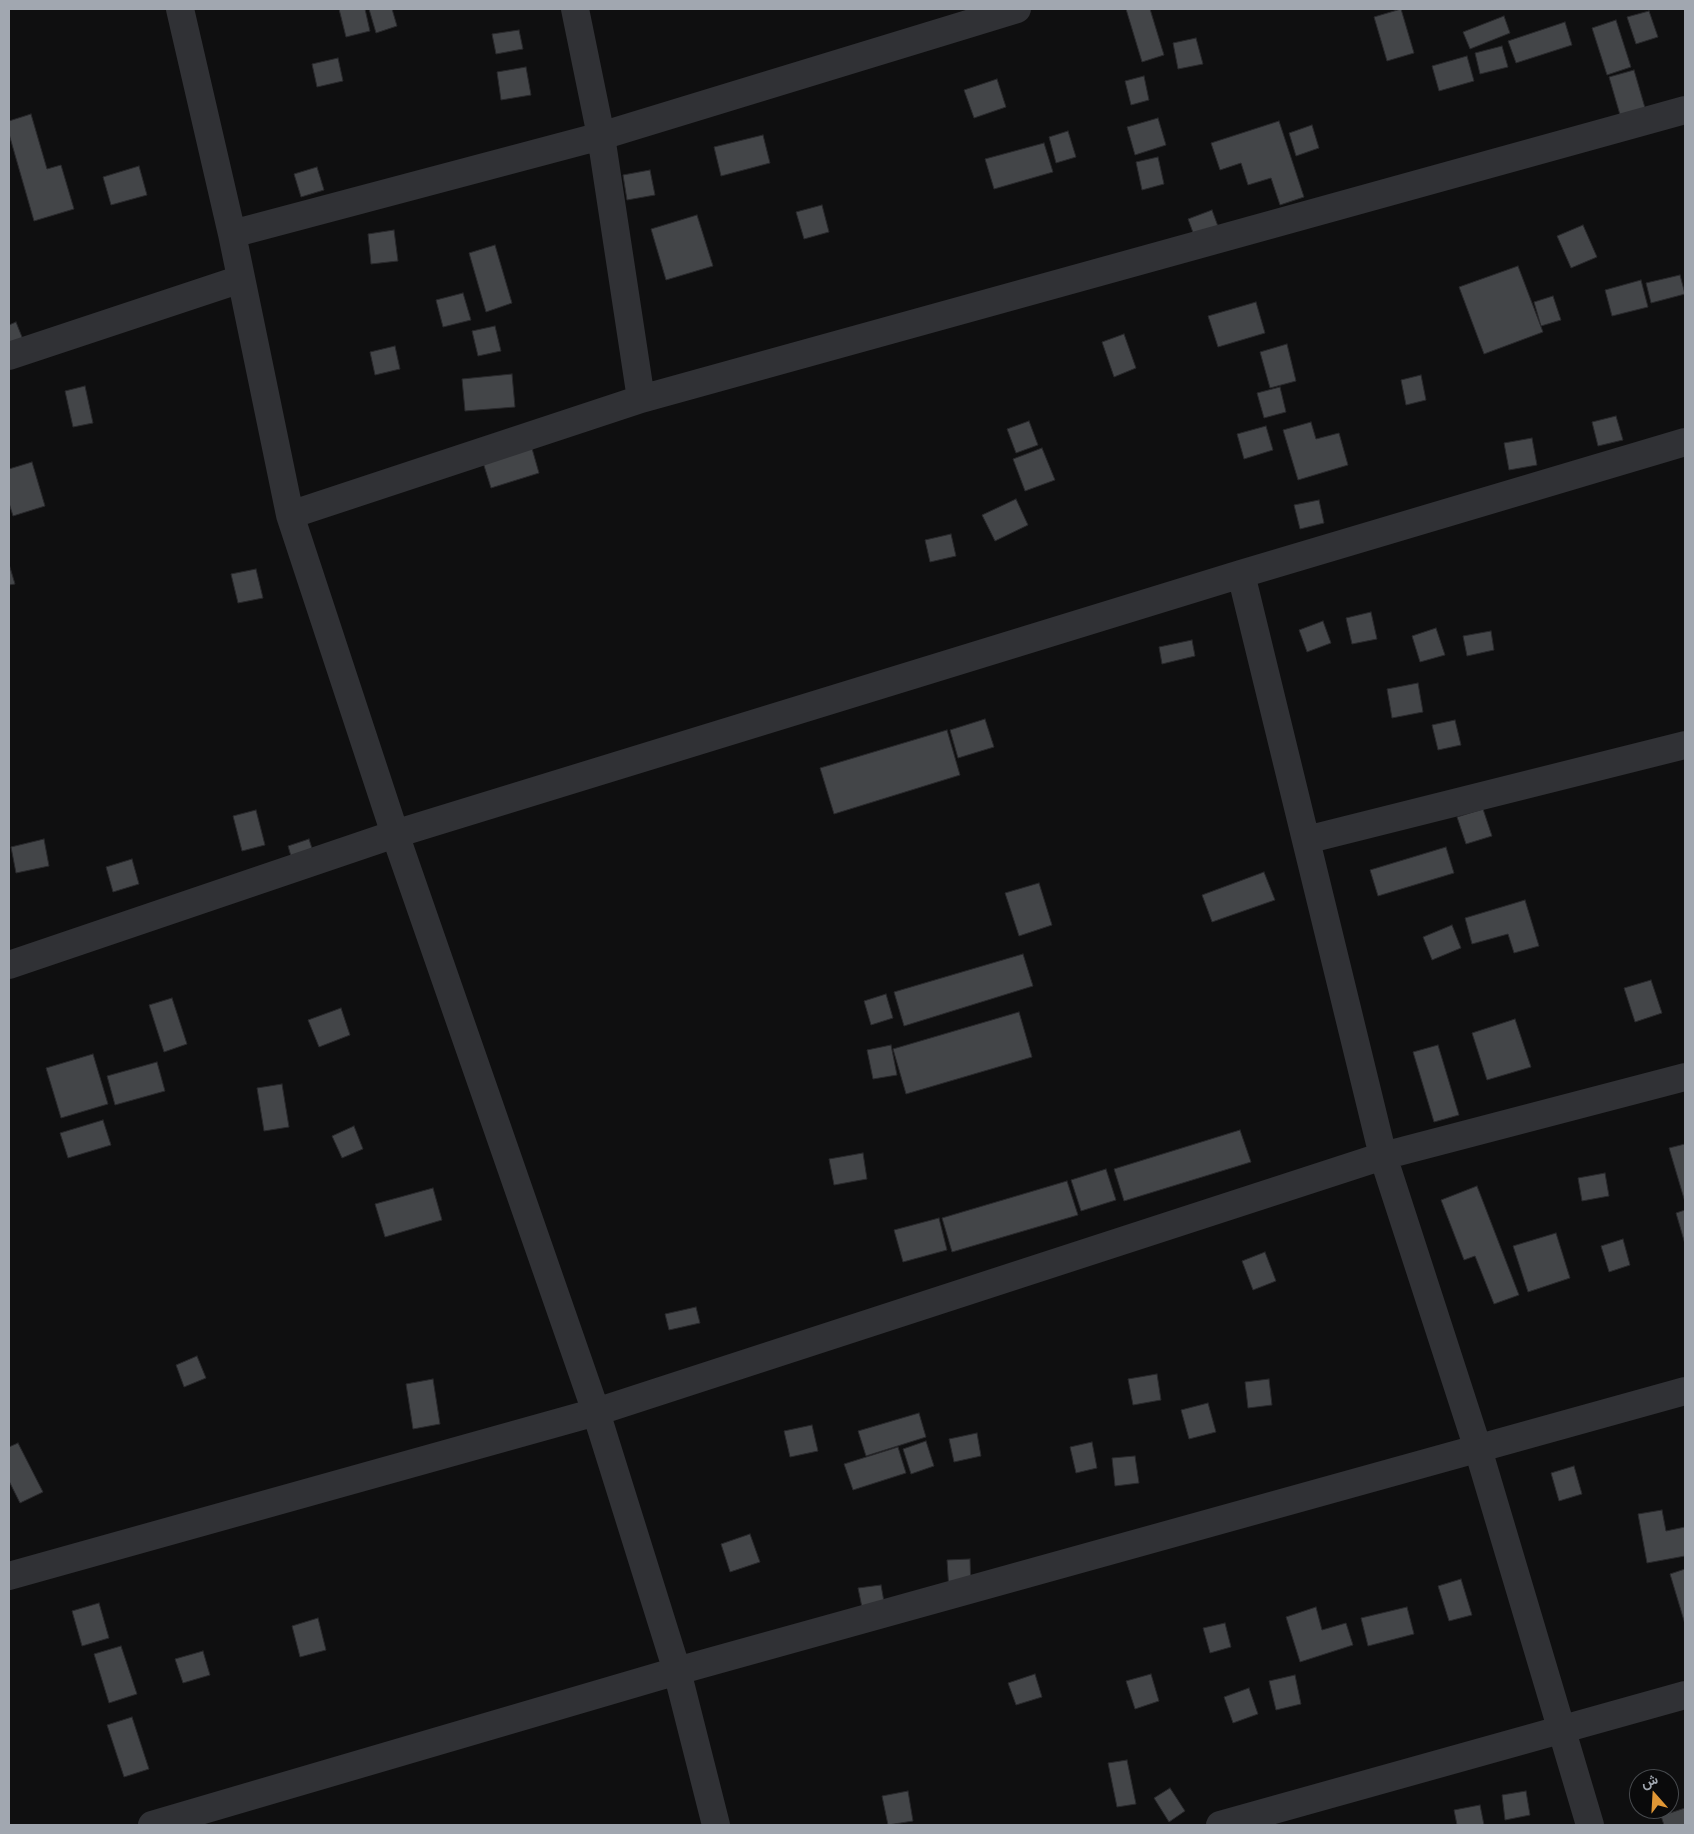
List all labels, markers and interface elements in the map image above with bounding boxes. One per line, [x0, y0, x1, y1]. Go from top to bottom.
north arrow [1629, 1769, 1679, 1819]
text: ش [1639, 1770, 1660, 1791]

